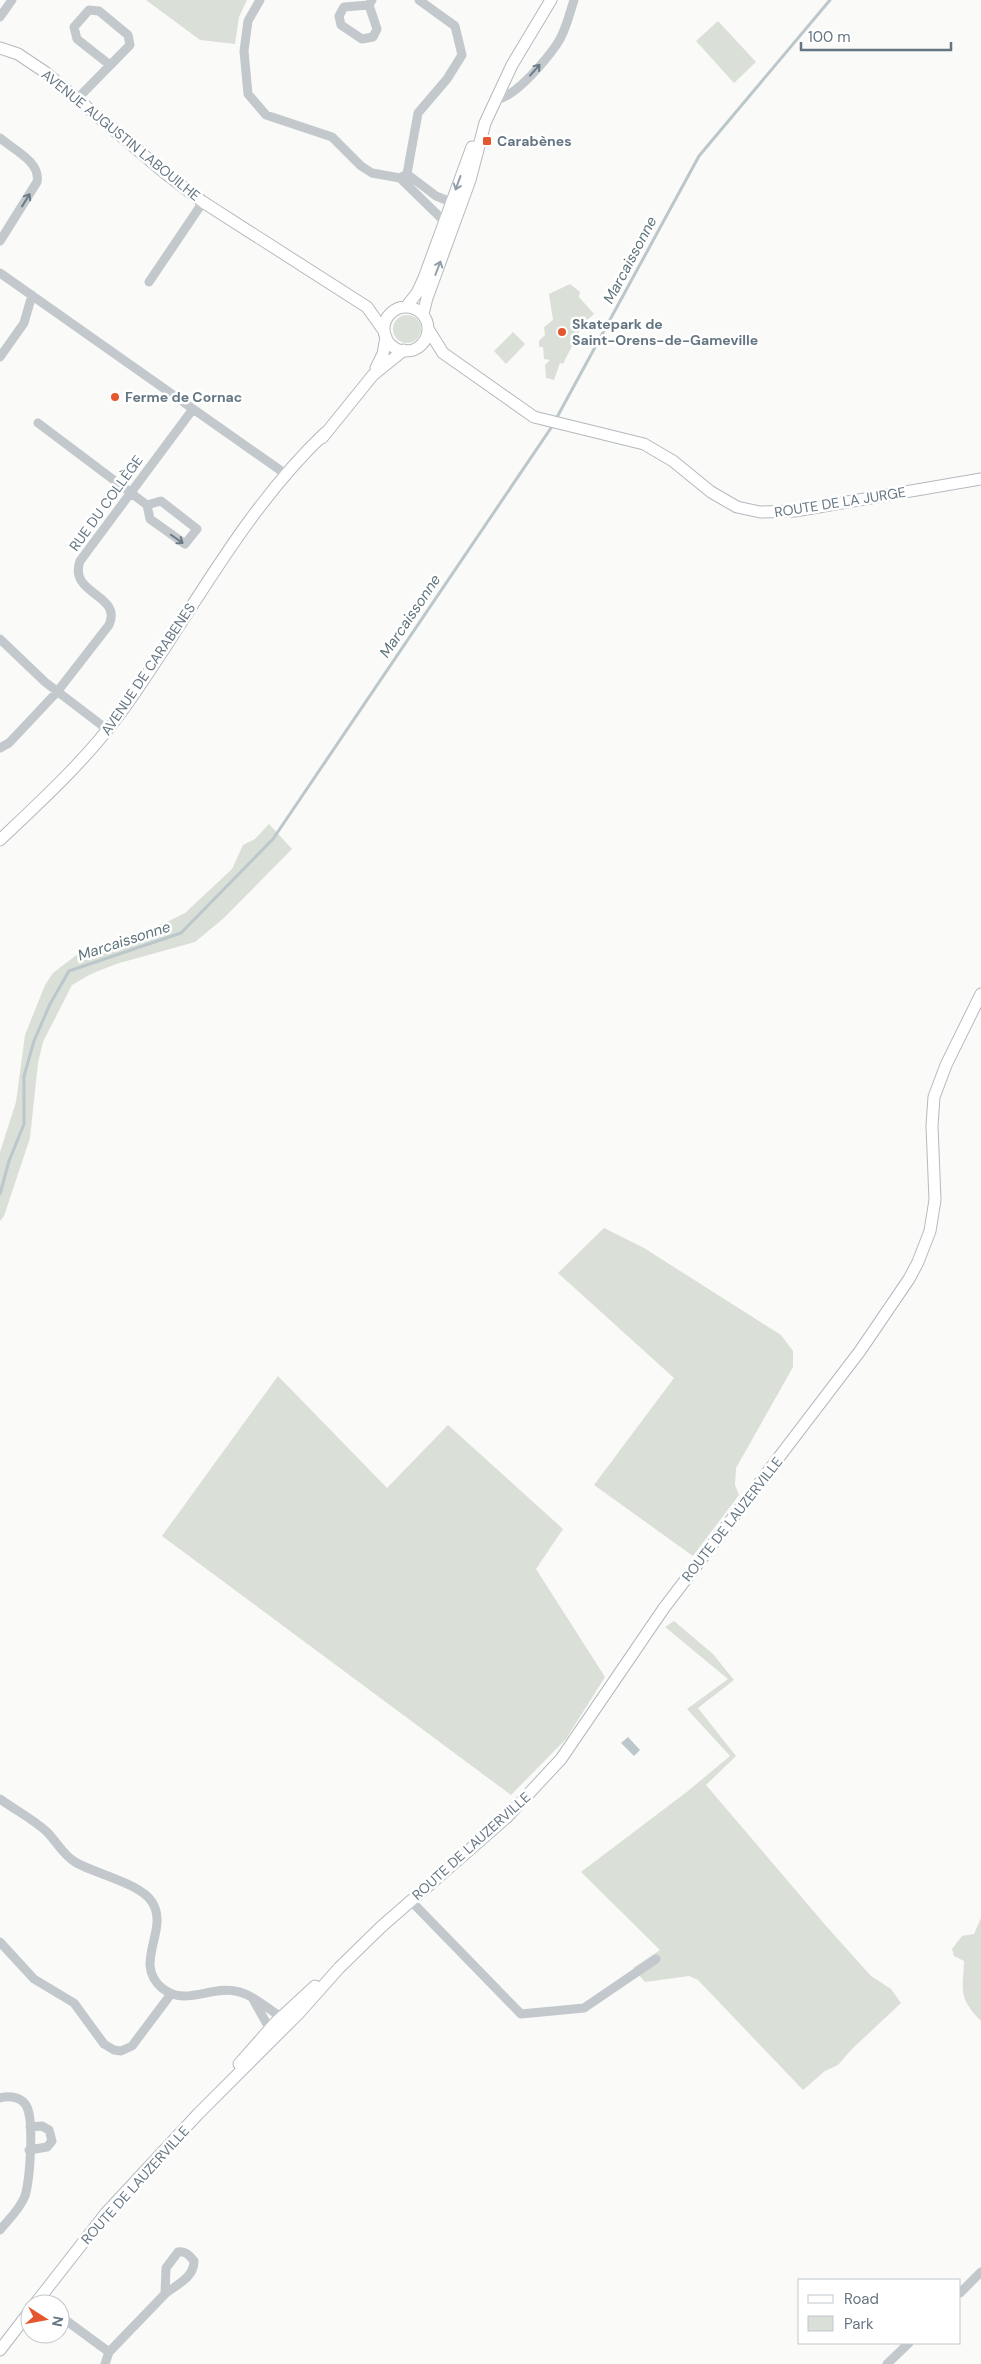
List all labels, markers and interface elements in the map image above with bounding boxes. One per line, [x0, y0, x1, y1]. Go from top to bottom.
scale bar [801, 20, 951, 52]
text: 100 m [808, 27, 851, 47]
one-way arrow [529, 64, 540, 77]
street label: AVENUE AUGUSTIN LABOUILHE [38, 65, 204, 205]
place label: Carabènes [497, 132, 572, 150]
marker: Carabènes [481, 135, 493, 147]
one-way arrow [453, 175, 462, 190]
one-way arrow [21, 193, 31, 207]
water label: Marcaissonne [599, 212, 662, 307]
one-way arrow [434, 261, 444, 276]
place label: Skatepark de Saint-Orens-de-Gameville [572, 315, 758, 349]
marker: Skatepark de Saint-Orens-de-Gameville [556, 326, 568, 338]
place label: Ferme de Cornac [125, 388, 242, 406]
marker: Ferme de Cornac [109, 391, 121, 403]
street label: RUE DU COLLÈGE [65, 452, 147, 554]
street label: ROUTE DE LA JURGE [773, 483, 907, 521]
one-way arrow [170, 534, 184, 544]
water label: Marcaissonne [375, 570, 445, 662]
street label: AVENUE DE CARABENES [97, 599, 199, 739]
water label: Marcaissonne [75, 916, 173, 965]
street label: ROUTE DE LAUZERVILLE [678, 1453, 786, 1585]
street label: ROUTE DE LAUZERVILLE [408, 1788, 534, 1904]
street label: ROUTE DE LAUZERVILLE [77, 2122, 193, 2248]
legend [798, 2279, 961, 2344]
text: Road [844, 2289, 879, 2309]
north arrow [20, 2294, 70, 2344]
text: Park [844, 2314, 874, 2334]
text: N [48, 2315, 68, 2328]

